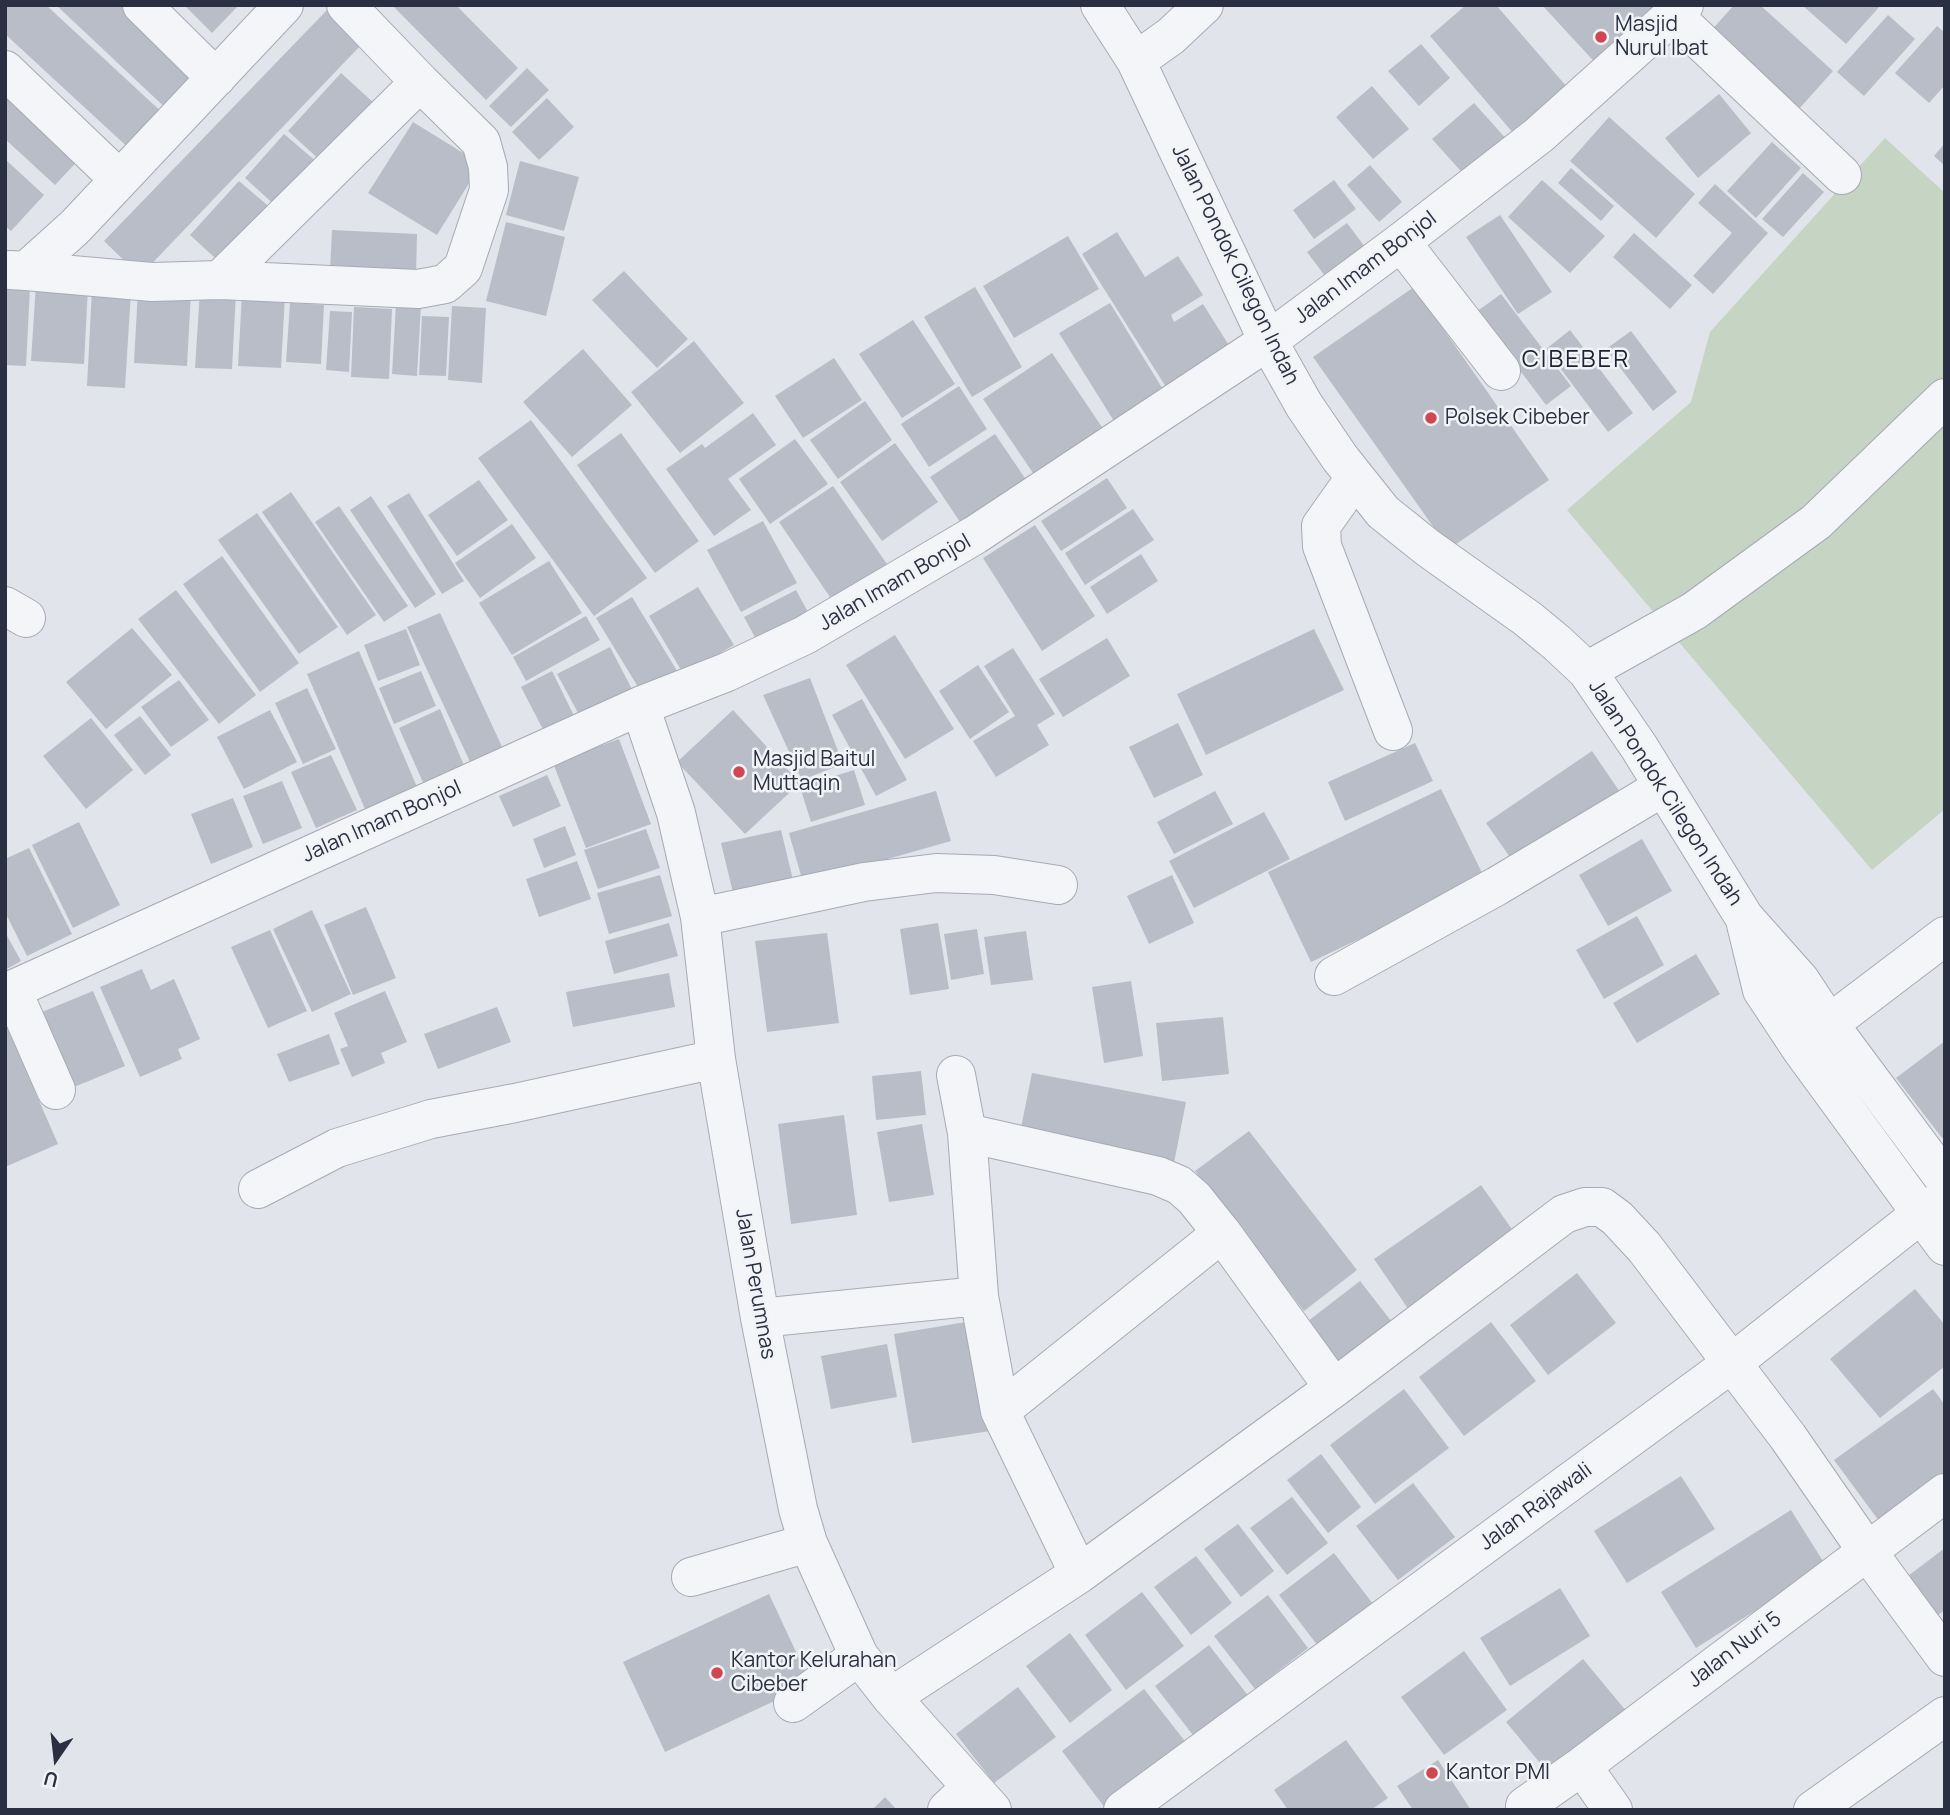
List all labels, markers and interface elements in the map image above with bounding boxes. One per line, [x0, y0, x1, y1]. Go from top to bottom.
place label: Masjid Nurul Ibat [1615, 12, 1708, 62]
marker: Masjid Nurul Ibat [1593, 29, 1609, 45]
street label: Jalan Pondok Cilegon Indah [1166, 141, 1304, 389]
street label: Jalan Imam Bonjol [1290, 206, 1442, 330]
district label: CIBEBER [1523, 346, 1629, 374]
place label: Polsek Cibeber [1445, 405, 1590, 431]
marker: Polsek Cibeber [1423, 410, 1439, 426]
street label: Jalan Imam Bonjol [814, 529, 976, 637]
street label: Jalan Pondok Cilegon Indah [1583, 675, 1747, 911]
place label: Masjid Baitul Muttaqin [753, 747, 875, 797]
marker: Masjid Baitul Muttaqin [731, 764, 747, 780]
street label: Jalan Imam Bonjol [299, 776, 465, 868]
street label: Jalan Perumnas [729, 1207, 781, 1361]
street label: Jalan Rajawali [1475, 1458, 1597, 1556]
street label: Jalan Nuri 5 [1683, 1607, 1787, 1693]
place label: Kantor Kelurahan Cibeber [731, 1648, 896, 1698]
marker: Kantor Kelurahan Cibeber [709, 1665, 725, 1681]
north arrow [21, 1724, 91, 1794]
place label: Kantor PMI [1446, 1760, 1550, 1786]
text: U [41, 1765, 61, 1794]
marker: Kantor PMI [1424, 1765, 1440, 1781]

